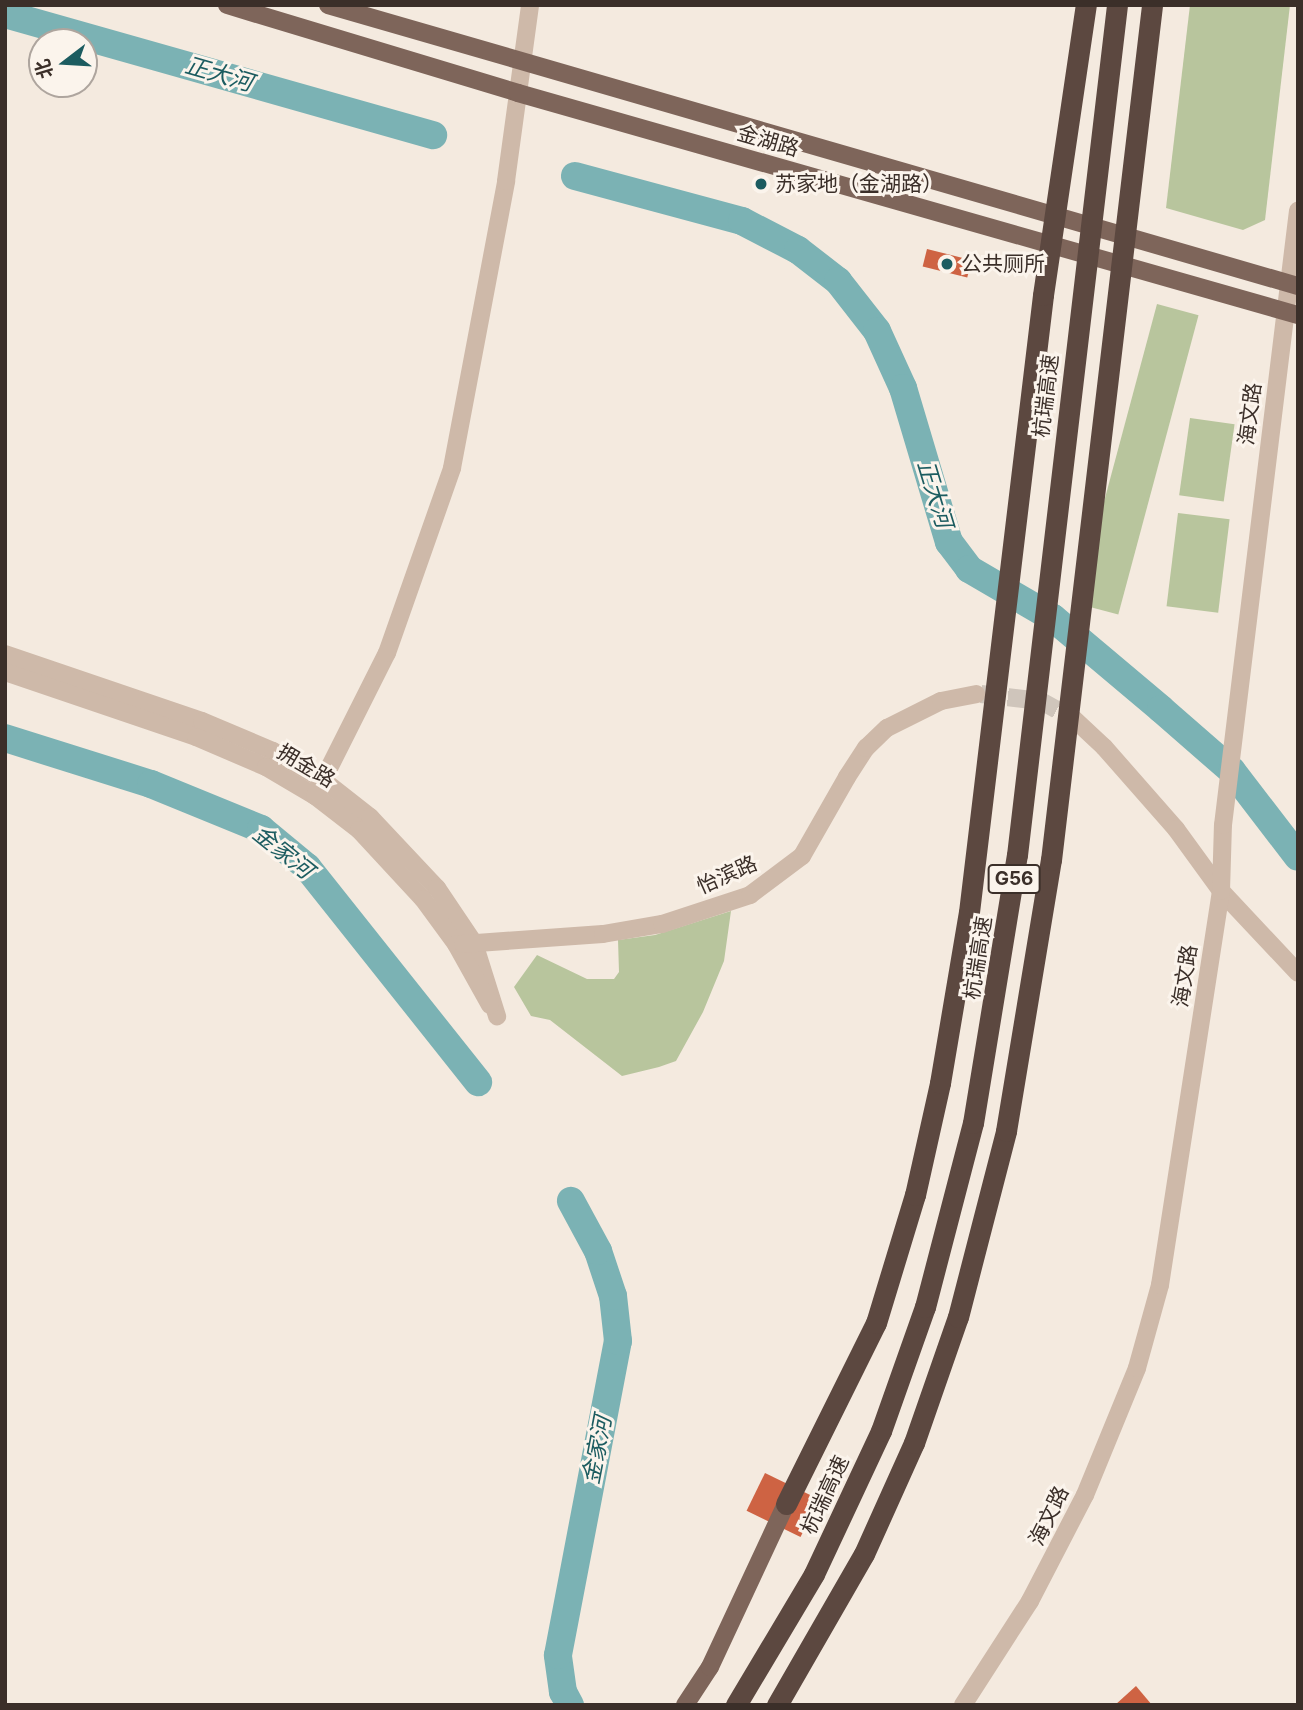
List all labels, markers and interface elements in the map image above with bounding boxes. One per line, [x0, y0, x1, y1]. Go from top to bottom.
north arrow [28, 28, 98, 98]
water label: 正大河 [182, 51, 256, 97]
text: 北 [31, 56, 58, 81]
street label: 金湖路 [734, 120, 802, 162]
place label: 苏家地（金湖路） [775, 171, 943, 197]
marker: 苏家地（金湖路） [753, 176, 769, 192]
place label: 公共厕所 [961, 251, 1045, 277]
marker: 公共厕所 [939, 256, 955, 272]
street label: 杭瑞高速 [1028, 353, 1064, 439]
street label: 海文路 [1234, 381, 1266, 447]
water label: 正大河 [912, 457, 958, 531]
street label: 拥金路 [273, 739, 339, 793]
water label: 金家河 [248, 820, 318, 884]
street label: 怡滨路 [693, 851, 761, 899]
road number: G56 [986, 864, 1042, 894]
street label: 杭瑞高速 [959, 915, 997, 1001]
street label: 海文路 [1168, 943, 1202, 1009]
water label: 金家河 [577, 1414, 617, 1486]
street label: 杭瑞高速 [796, 1452, 854, 1538]
street label: 海文路 [1024, 1482, 1074, 1550]

